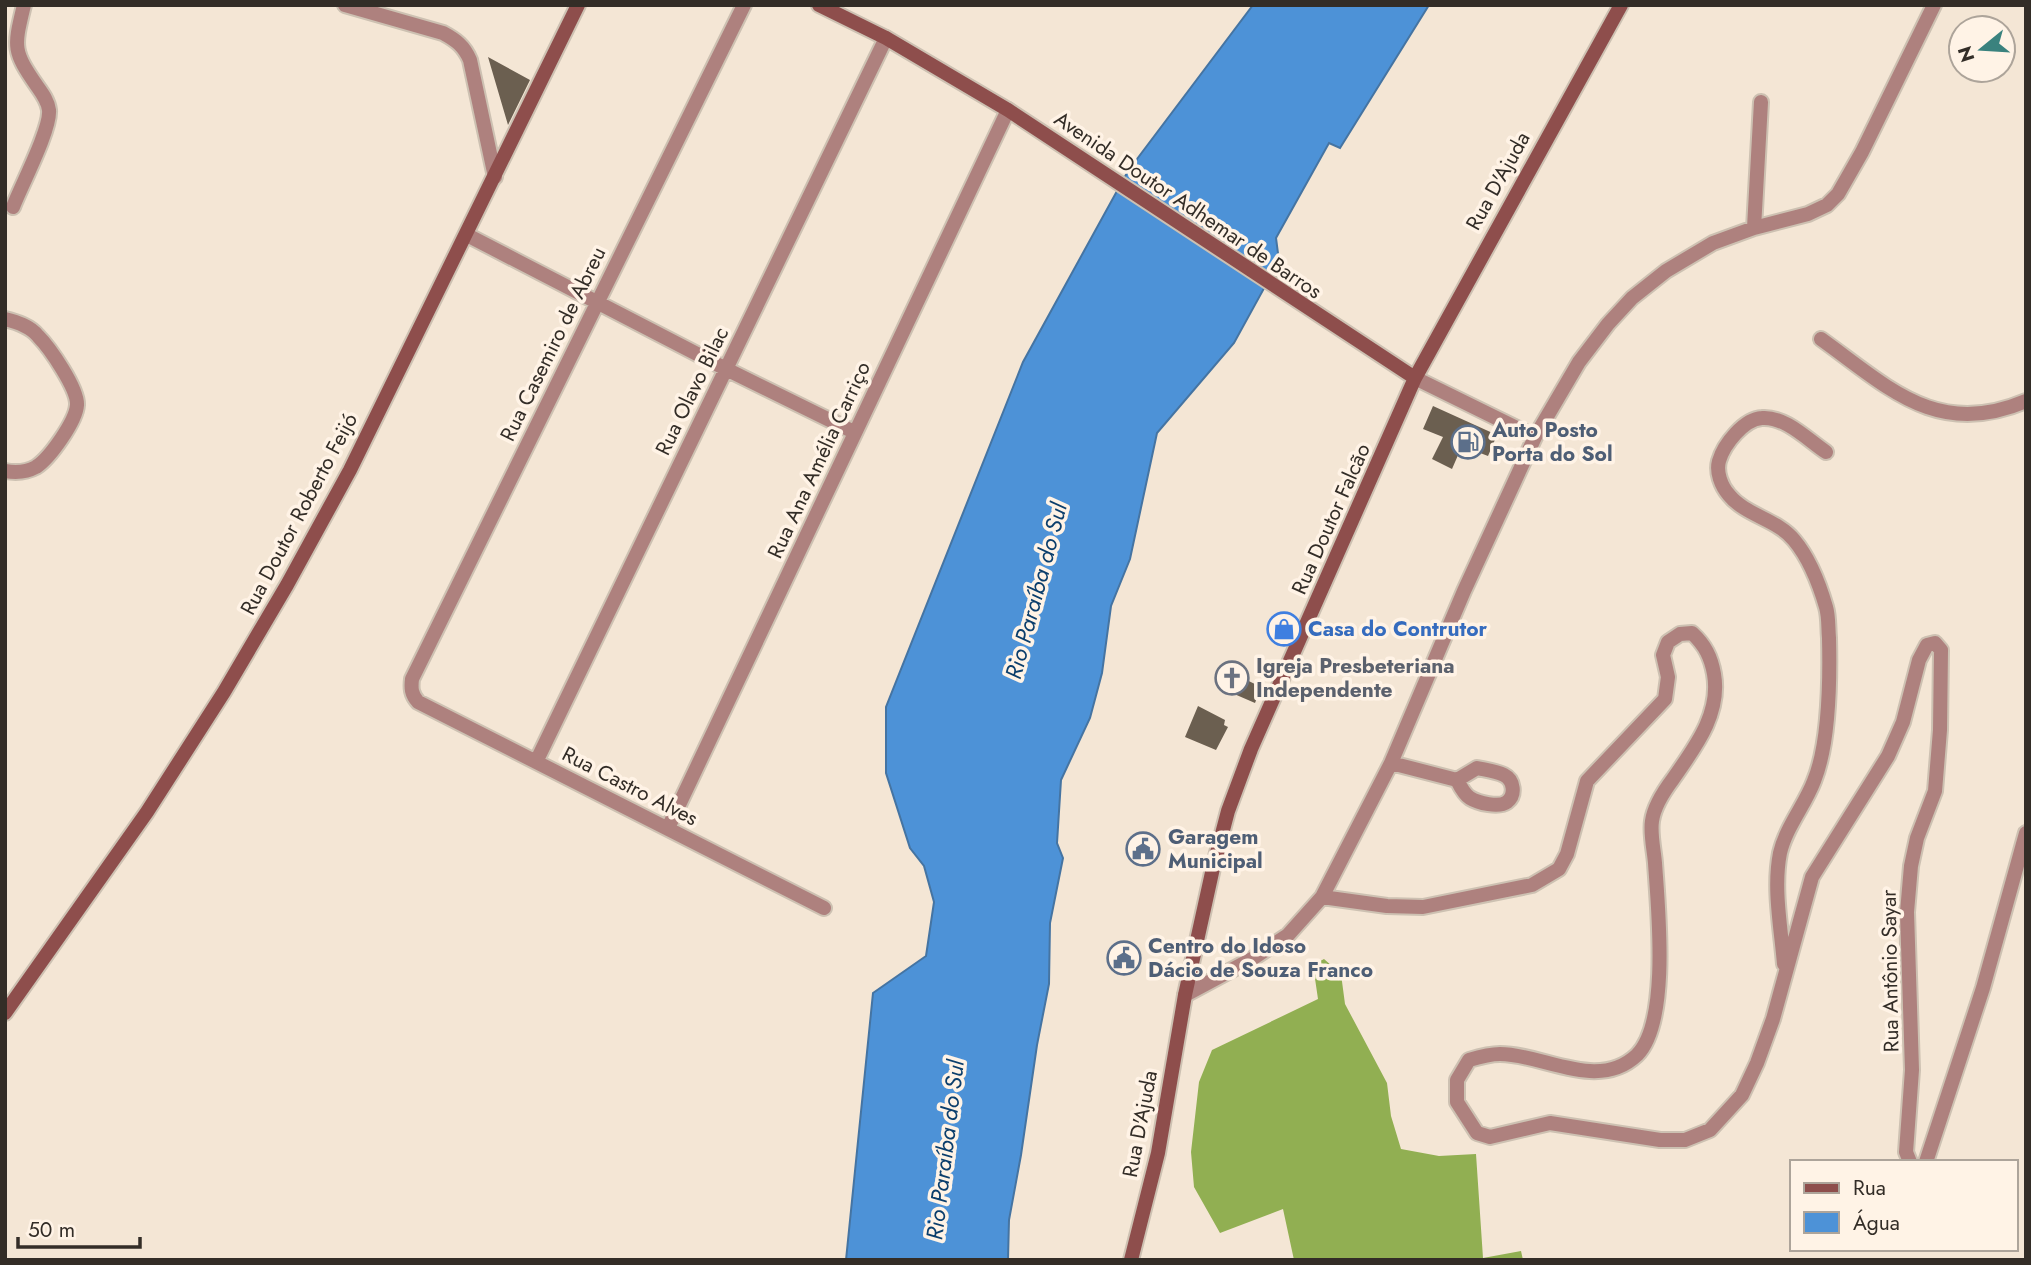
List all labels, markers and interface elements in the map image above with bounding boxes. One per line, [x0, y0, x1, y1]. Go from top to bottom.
north arrow [1947, 14, 2017, 84]
text: N [1951, 43, 1981, 65]
street label: Avenida Doutor Adhemar de Barros [1048, 104, 1328, 306]
street label: Rua D'Ajuda [1459, 126, 1537, 236]
street label: Rua Casemiro de Abreu [493, 242, 613, 446]
street label: Rua Olavo Bilac [648, 322, 736, 460]
street label: Rua Ana Amélia Carriço [760, 357, 878, 563]
street label: Rua Doutor Roberto Feijó [233, 408, 365, 620]
place label: Auto Posto Porta do Sol [1491, 415, 1613, 469]
fuel station icon: Auto Posto Porta do Sol [1449, 423, 1487, 461]
street label: Rua Doutor Falcão [1284, 439, 1378, 599]
water label: Rio Paraíba do Sul [996, 498, 1076, 683]
shop icon: Casa do Contrutor [1265, 610, 1303, 648]
place label: Casa do Contrutor [1308, 614, 1488, 644]
place label: Igreja Presbeteriana Independente [1256, 651, 1455, 705]
church icon: Igreja Presbeteriana Independente [1213, 659, 1251, 697]
street label: Rua Castro Alves [557, 739, 703, 833]
place label: Garagem Municipal [1168, 822, 1263, 876]
public building icon: Garagem Municipal [1124, 830, 1162, 868]
street label: Rua Antônio Sayar [1874, 889, 1906, 1053]
place label: Centro do Idoso Dácio de Souza Franco [1148, 931, 1373, 985]
public building icon: Centro do Idoso Dácio de Souza Franco [1105, 939, 1143, 977]
water label: Rio Paraíba do Sul [917, 1057, 973, 1242]
street label: Rua D'Ajuda [1115, 1068, 1165, 1180]
legend [1790, 1160, 2017, 1251]
text: Rua [1853, 1173, 1886, 1203]
scale bar [18, 1206, 140, 1250]
text: Água [1853, 1208, 1900, 1238]
text: 50 m [28, 1215, 75, 1245]

